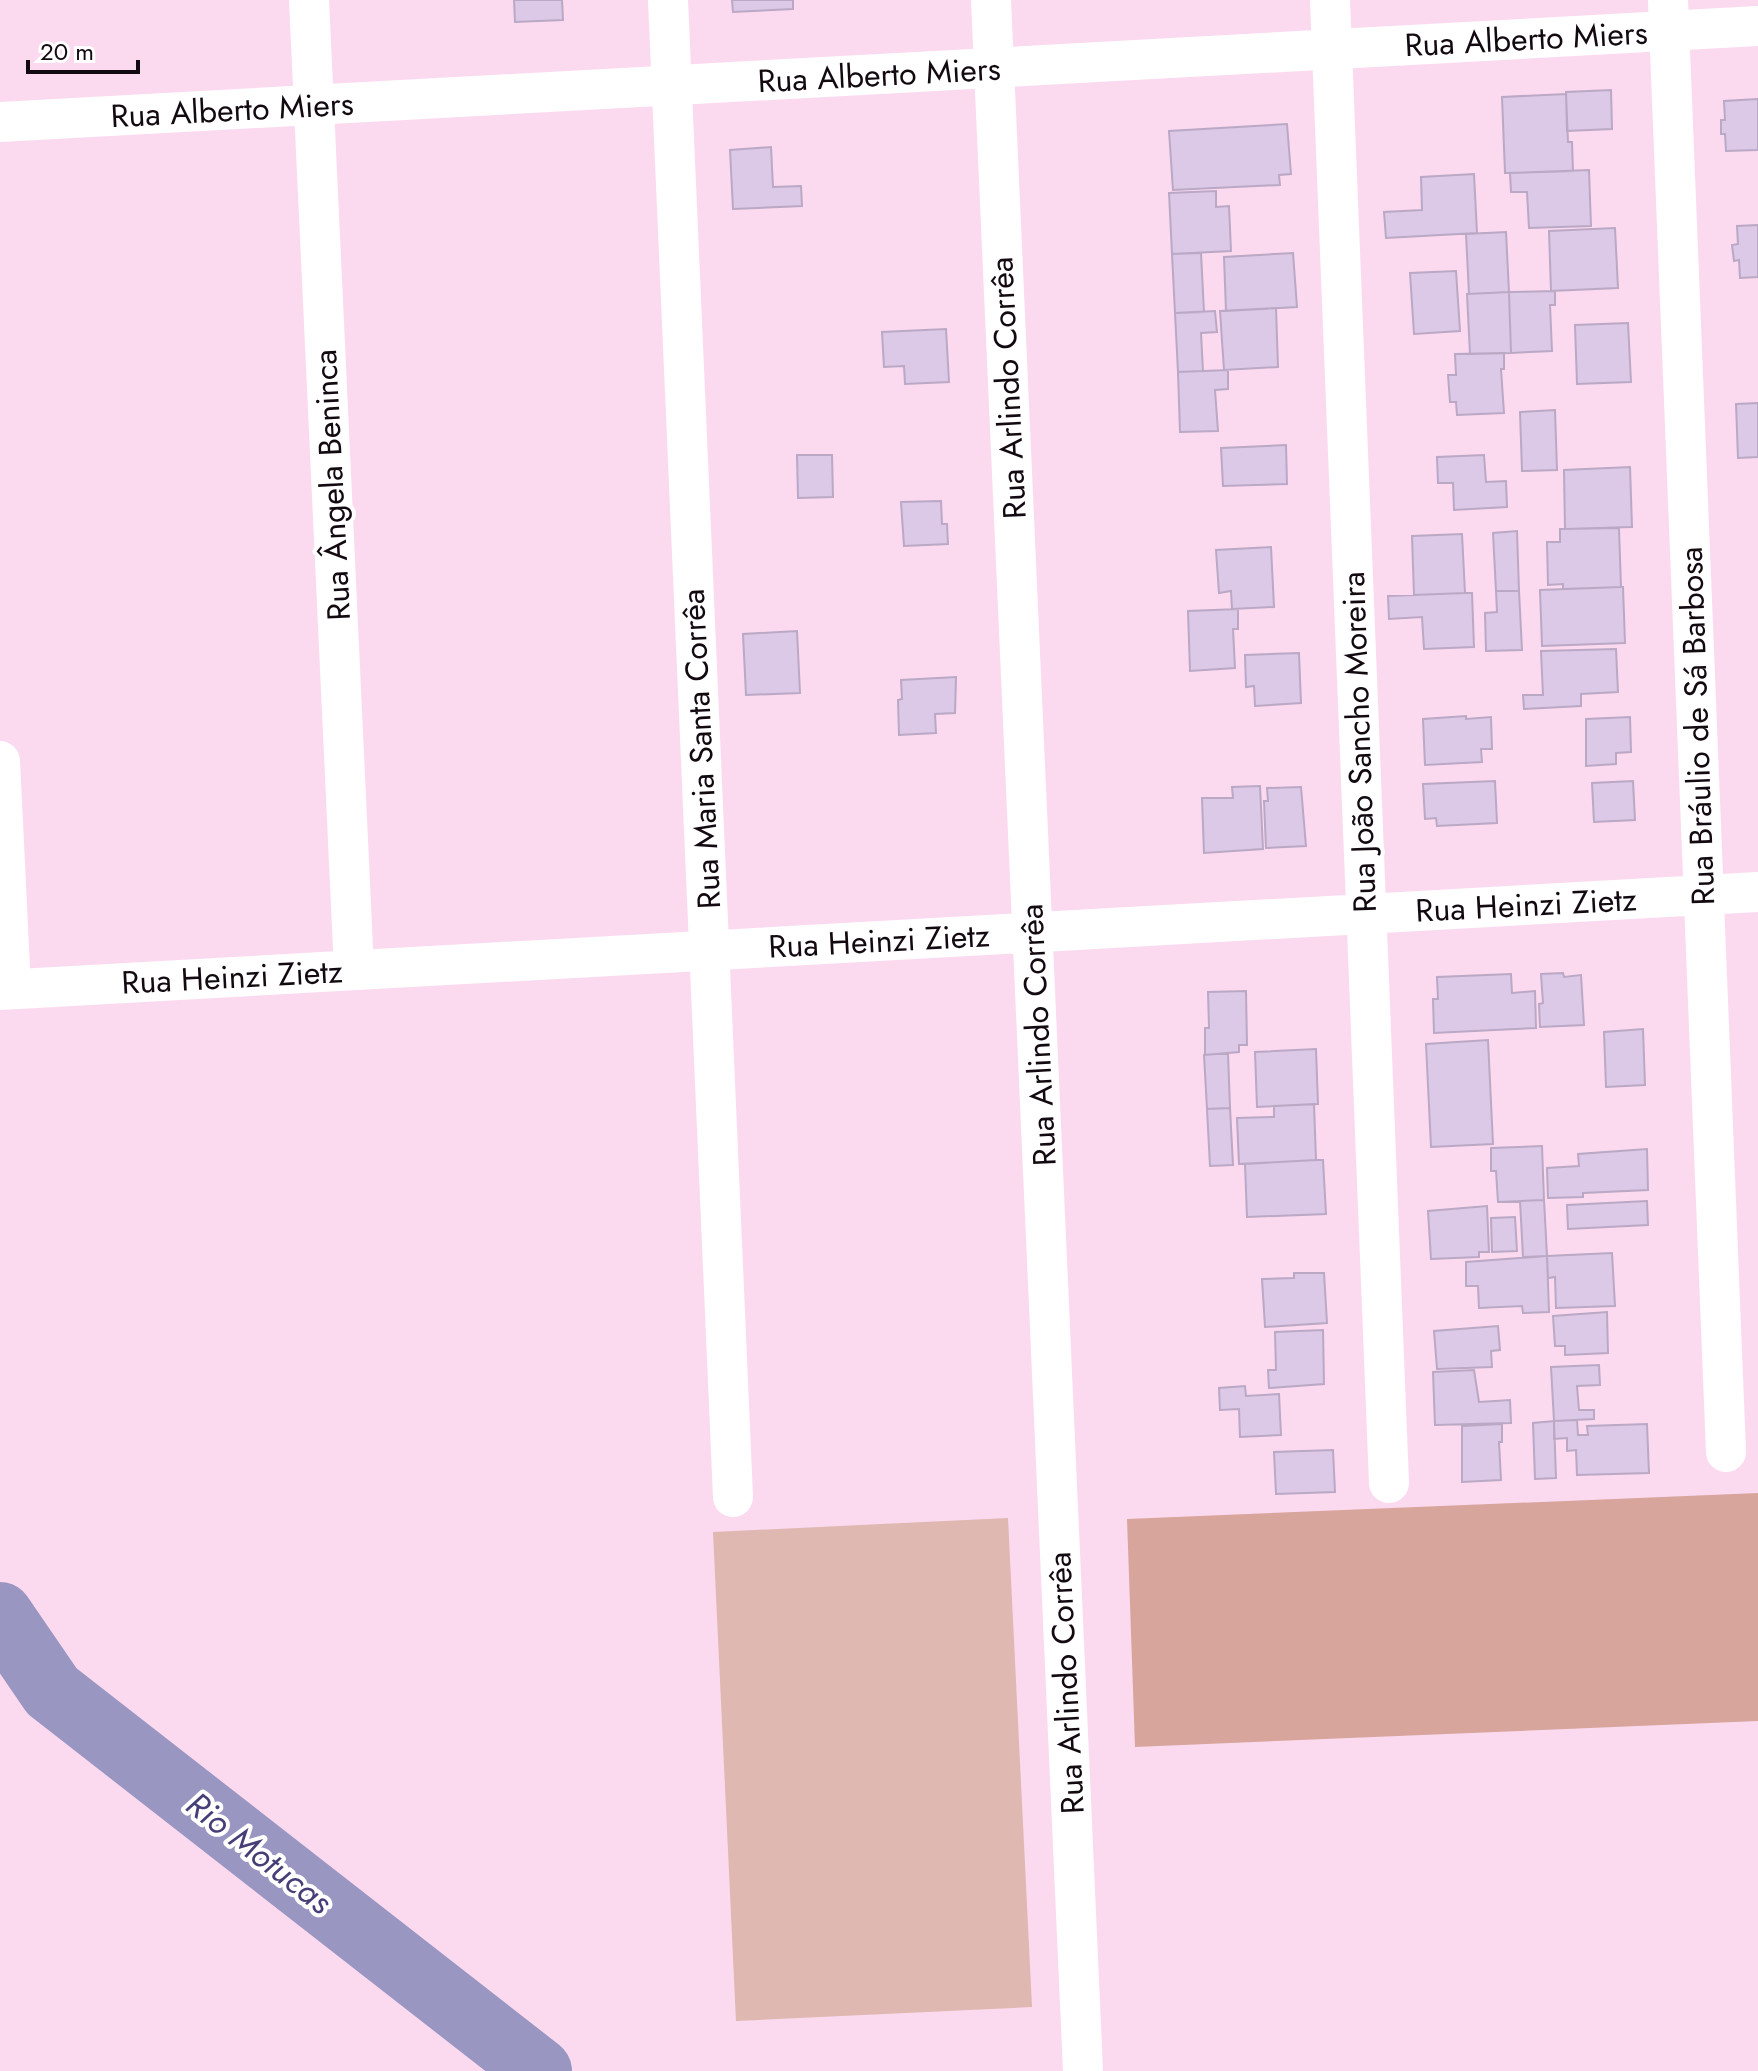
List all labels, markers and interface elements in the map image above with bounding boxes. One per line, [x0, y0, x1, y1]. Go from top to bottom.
street label: Rua Alberto Miers [1403, 10, 1649, 68]
scale bar [28, 24, 138, 74]
text: 20 m [40, 34, 94, 69]
street label: Rua Alberto Miers [756, 46, 1002, 104]
street label: Rua Alberto Miers [109, 81, 355, 139]
street label: Rua Arlindo Corrêa [978, 256, 1038, 520]
street label: Rua Ângela Beninca [302, 348, 362, 622]
street label: Rua Bráulio de Sá Barbosa [1668, 546, 1726, 906]
street label: Rua João Sancho Moreira [1330, 571, 1388, 913]
street label: Rua Maria Santa Corrêa [670, 588, 732, 910]
street label: Rua Heinzi Zietz [1414, 876, 1638, 934]
street label: Rua Arlindo Corrêa [1008, 903, 1068, 1167]
street label: Rua Heinzi Zietz [767, 912, 991, 970]
street label: Rua Heinzi Zietz [120, 948, 344, 1006]
street label: Rua Arlindo Corrêa [1036, 1551, 1096, 1815]
water label: Rio Motucas [176, 1780, 343, 1926]

